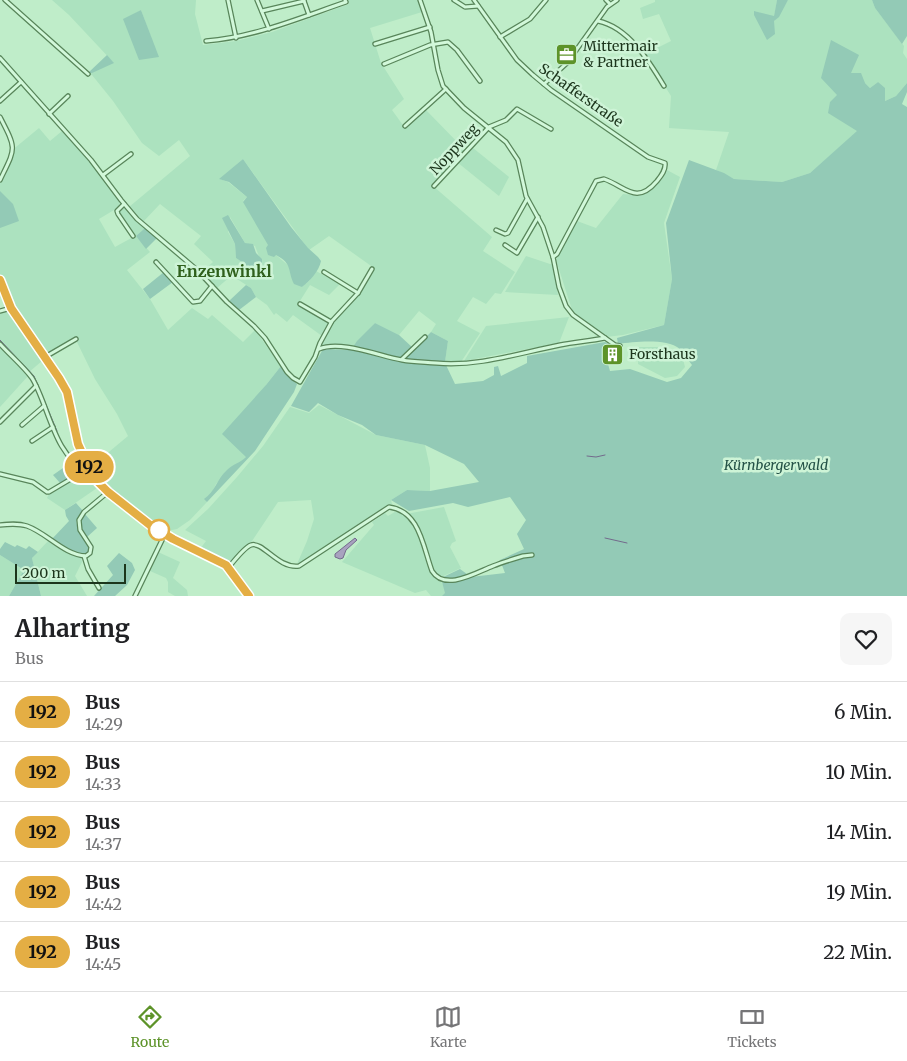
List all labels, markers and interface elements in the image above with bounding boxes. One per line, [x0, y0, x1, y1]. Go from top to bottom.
place label: Mittermair & Partner [583, 37, 658, 71]
office icon: Mittermair & Partner [555, 42, 579, 66]
street label: Schafferstraße [535, 59, 627, 131]
street label: Noppweg [426, 119, 483, 178]
district label: Enzenwinkl [176, 261, 272, 281]
building icon: Forsthaus [601, 342, 625, 366]
place label: Forsthaus [629, 345, 696, 363]
line badge: 192 [60, 451, 118, 483]
text: 192 [75, 455, 103, 478]
park label: Kürnbergerwald [723, 456, 828, 474]
unlabelled marker [148, 519, 170, 541]
scale bar [15, 561, 126, 584]
text: 200 m [22, 564, 65, 582]
text: Alharting [15, 613, 130, 644]
button: heart [840, 613, 892, 665]
text: Bus [15, 648, 44, 668]
text: Bus [85, 690, 120, 714]
text: 192 [28, 700, 57, 723]
text: 6 Min. [834, 700, 892, 724]
text: 14:29 [85, 714, 123, 734]
text: Bus [85, 750, 120, 774]
text: 192 [28, 760, 57, 783]
text: 10 Min. [825, 760, 892, 784]
text: 14:33 [85, 774, 121, 794]
text: Bus [85, 810, 120, 834]
text: 192 [28, 820, 57, 843]
text: 14 Min. [826, 820, 892, 844]
text: 14:37 [85, 834, 122, 854]
text: Bus [85, 870, 120, 894]
text: 192 [28, 880, 57, 903]
text: 19 Min. [826, 880, 892, 904]
text: 14:42 [85, 894, 122, 914]
text: Bus [85, 930, 120, 954]
text: 192 [28, 940, 57, 963]
text: 22 Min. [823, 940, 892, 964]
text: 14:45 [85, 954, 121, 974]
tab: Route [130, 1003, 169, 1051]
tab: Karte [430, 1003, 466, 1051]
tab: Tickets [727, 1003, 777, 1051]

